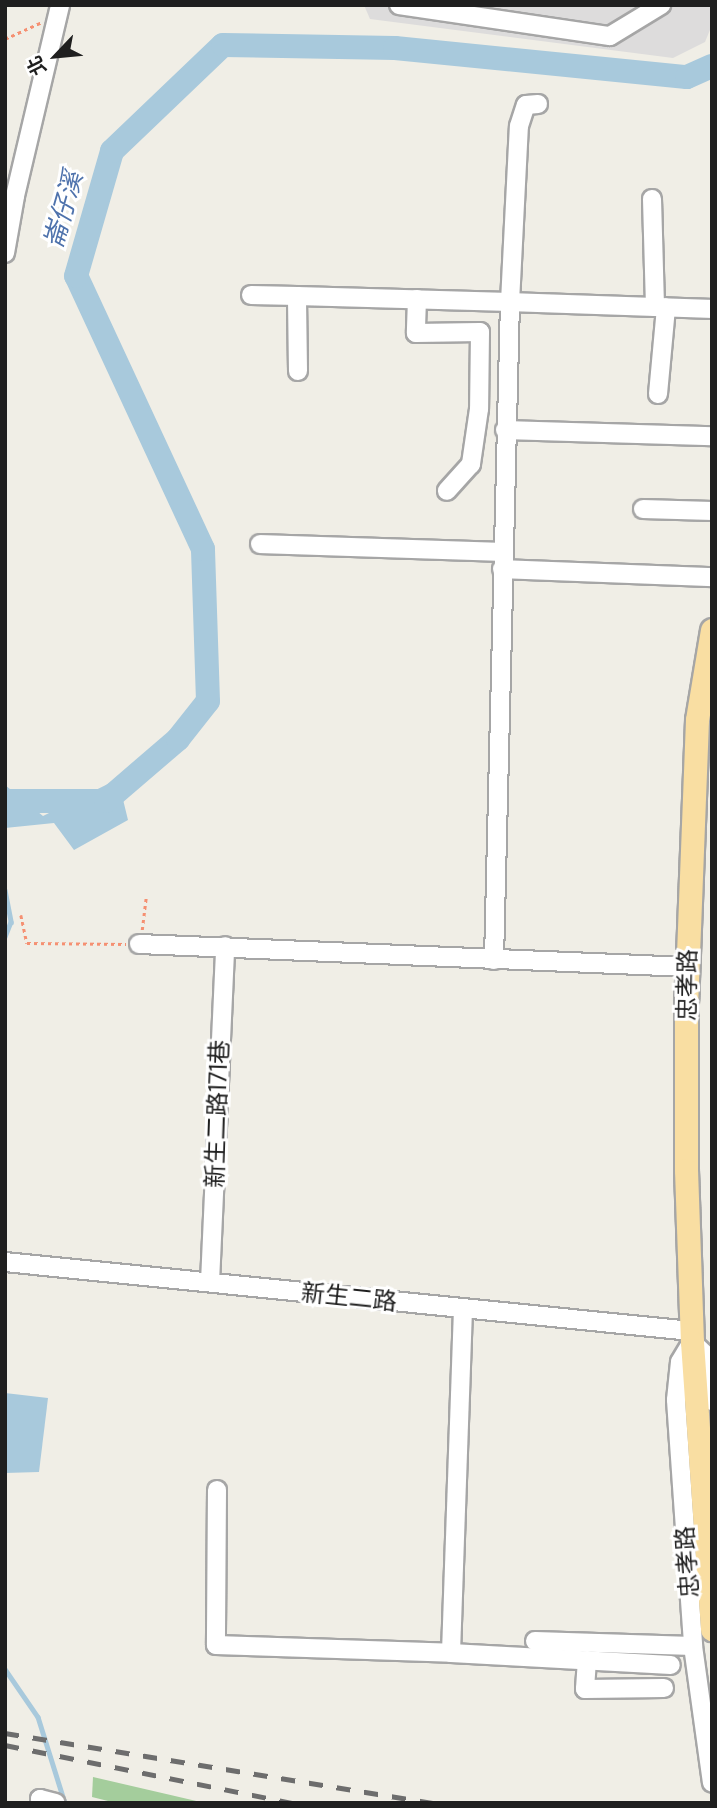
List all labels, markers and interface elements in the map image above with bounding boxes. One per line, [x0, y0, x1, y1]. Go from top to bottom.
north arrow [21, 21, 91, 91]
text: 北 [21, 51, 52, 79]
water label: 崙仔溪 [38, 168, 90, 252]
street label: 忠孝路 [672, 949, 702, 1021]
street label: 新生二路171巷 [200, 1040, 234, 1188]
street label: 新生二路 [300, 1278, 398, 1316]
street label: 忠孝路 [670, 1525, 704, 1599]

